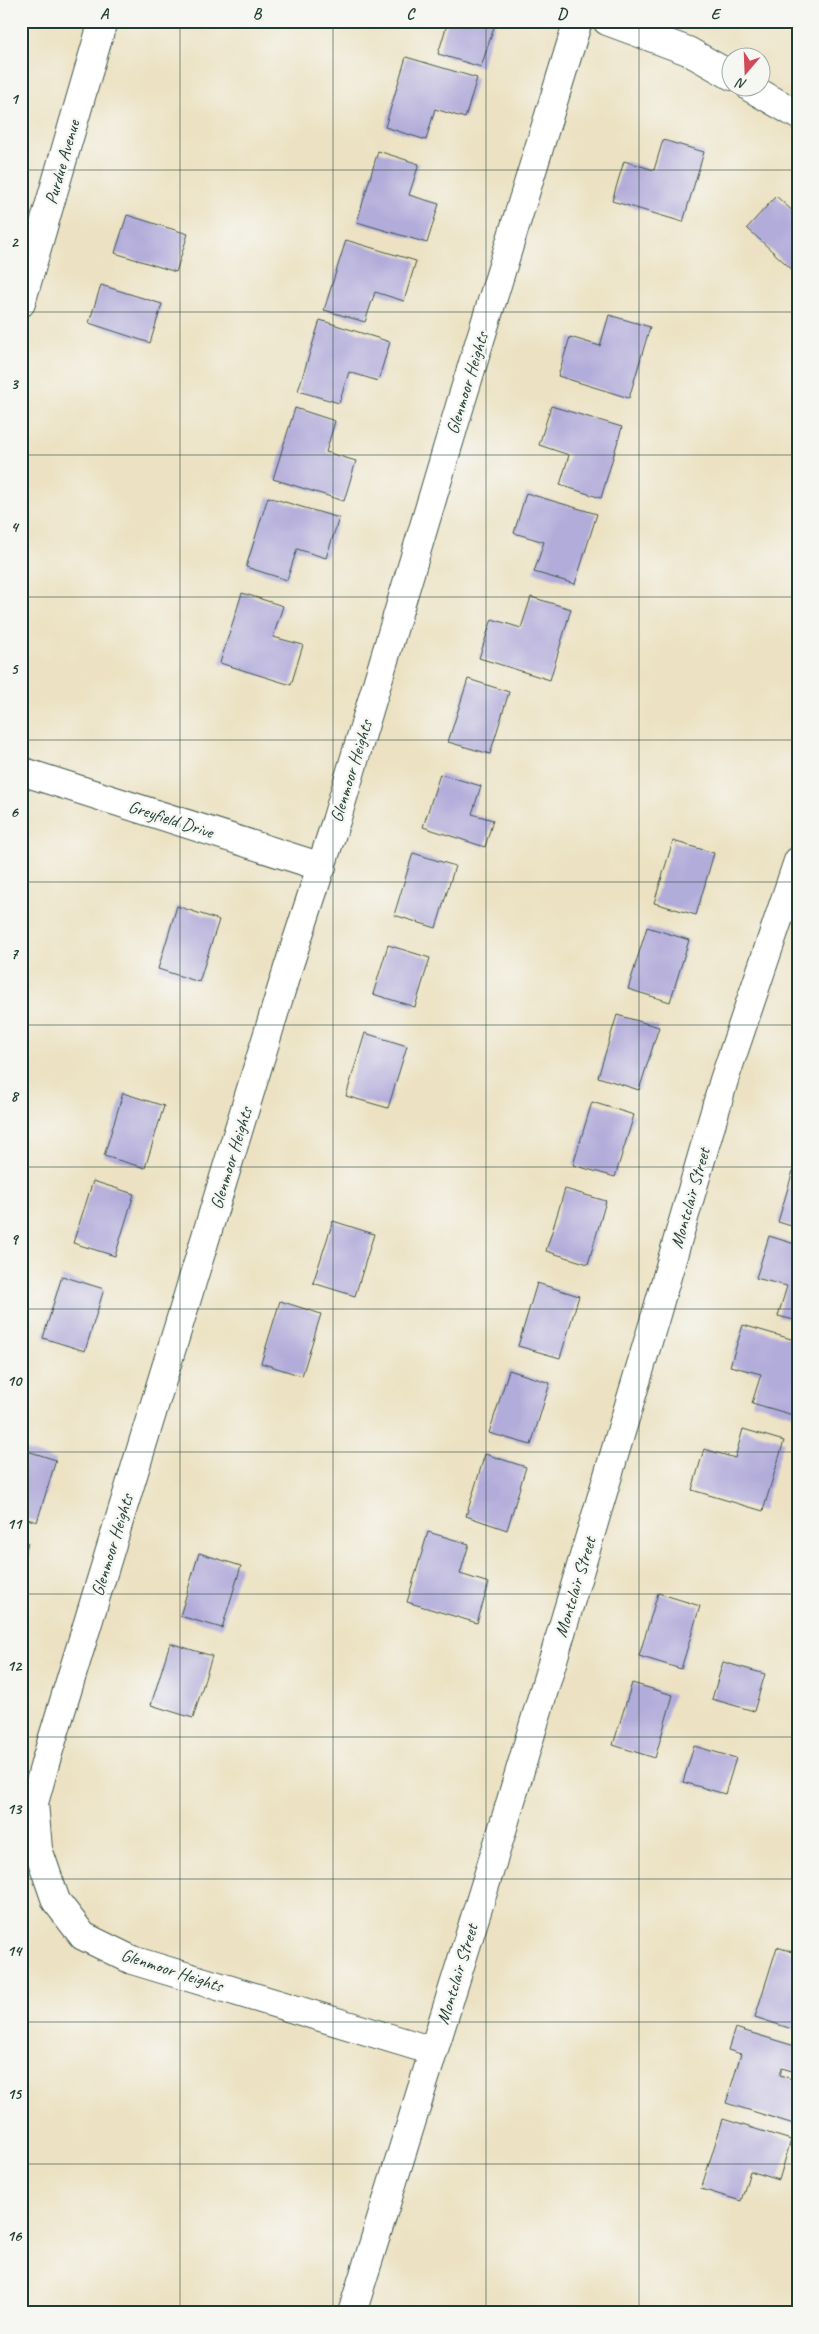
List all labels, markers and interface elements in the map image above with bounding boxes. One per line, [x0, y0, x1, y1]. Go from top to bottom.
text: A [100, 4, 110, 24]
text: B [253, 4, 263, 24]
text: C [406, 4, 416, 24]
text: D [557, 4, 568, 24]
text: E [711, 4, 722, 24]
north arrow [722, 48, 772, 98]
text: N [733, 74, 749, 93]
text: 1 [10, 89, 19, 109]
street label: Purdue Avenue [40, 116, 85, 207]
text: 2 [10, 232, 19, 252]
street label: Glenmoor Heights [441, 328, 493, 437]
text: 3 [10, 374, 19, 394]
text: 4 [10, 517, 19, 537]
text: 5 [11, 659, 20, 679]
street label: Glenmoor Heights [325, 716, 377, 825]
street label: Greyfield Drive [126, 795, 217, 843]
text: 6 [10, 802, 19, 822]
text: 7 [10, 944, 19, 964]
text: 8 [10, 1086, 19, 1106]
street label: Glenmoor Heights [205, 1103, 257, 1212]
street label: Montclair Street [665, 1143, 715, 1251]
text: 9 [10, 1229, 19, 1249]
text: 10 [7, 1371, 23, 1391]
street label: Glenmoor Heights [86, 1490, 138, 1599]
text: 11 [7, 1514, 23, 1534]
street label: Montclair Street [549, 1532, 601, 1640]
text: 12 [7, 1656, 23, 1676]
text: 13 [7, 1799, 23, 1819]
street label: Montclair Street [431, 1919, 483, 2027]
text: 14 [7, 1941, 23, 1961]
street label: Glenmoor Heights [118, 1943, 227, 1997]
text: 15 [7, 2084, 23, 2104]
text: 16 [7, 2226, 23, 2246]

